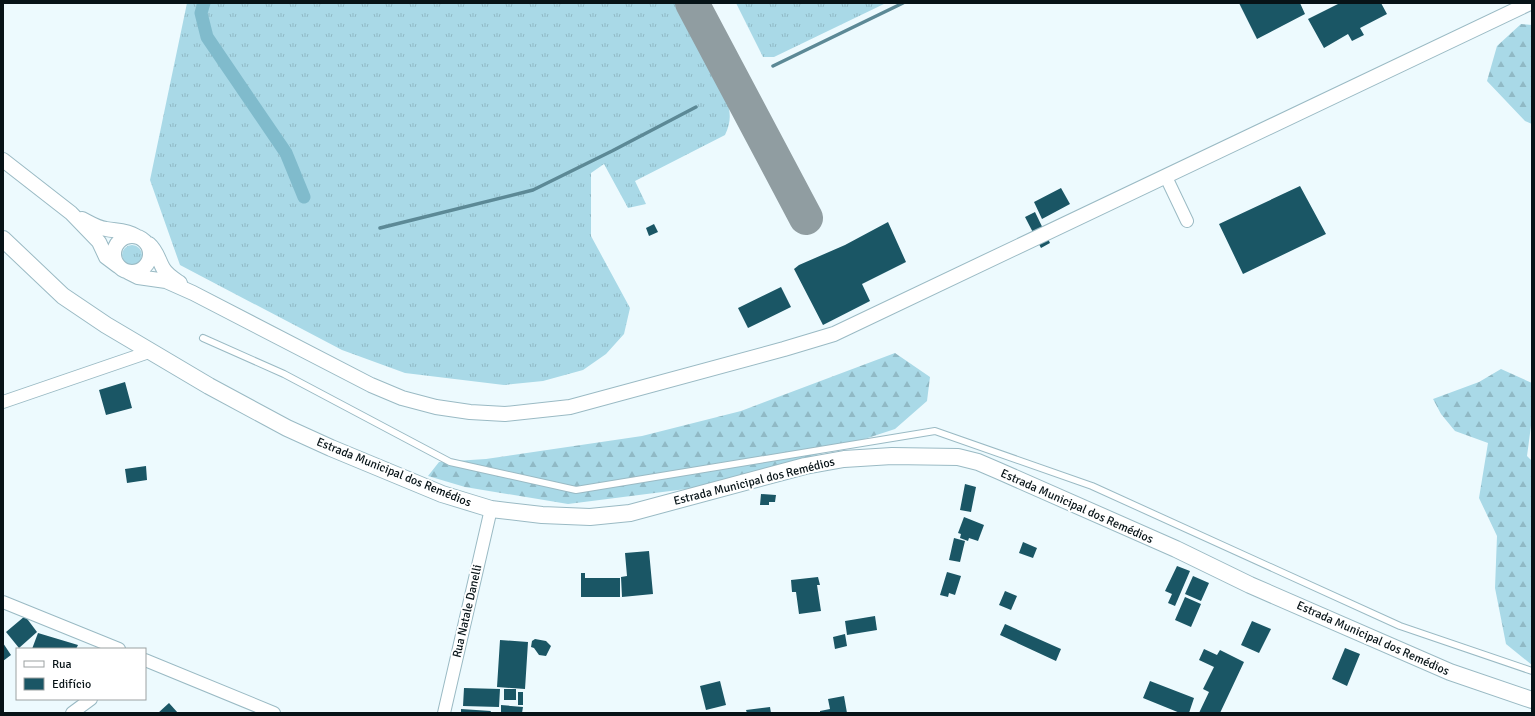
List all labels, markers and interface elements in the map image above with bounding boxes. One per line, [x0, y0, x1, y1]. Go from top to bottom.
street label: Estrada Municipal dos Remédios [314, 434, 473, 510]
street label: Estrada Municipal dos Remédios [672, 454, 836, 509]
street label: Estrada Municipal dos Remédios [998, 466, 1155, 547]
street label: Rua Natale Danelli [449, 563, 485, 659]
street label: Estrada Municipal dos Remédios [1294, 598, 1451, 679]
legend [16, 648, 146, 700]
text: Rua [52, 657, 72, 672]
text: Edifício [52, 677, 91, 692]

